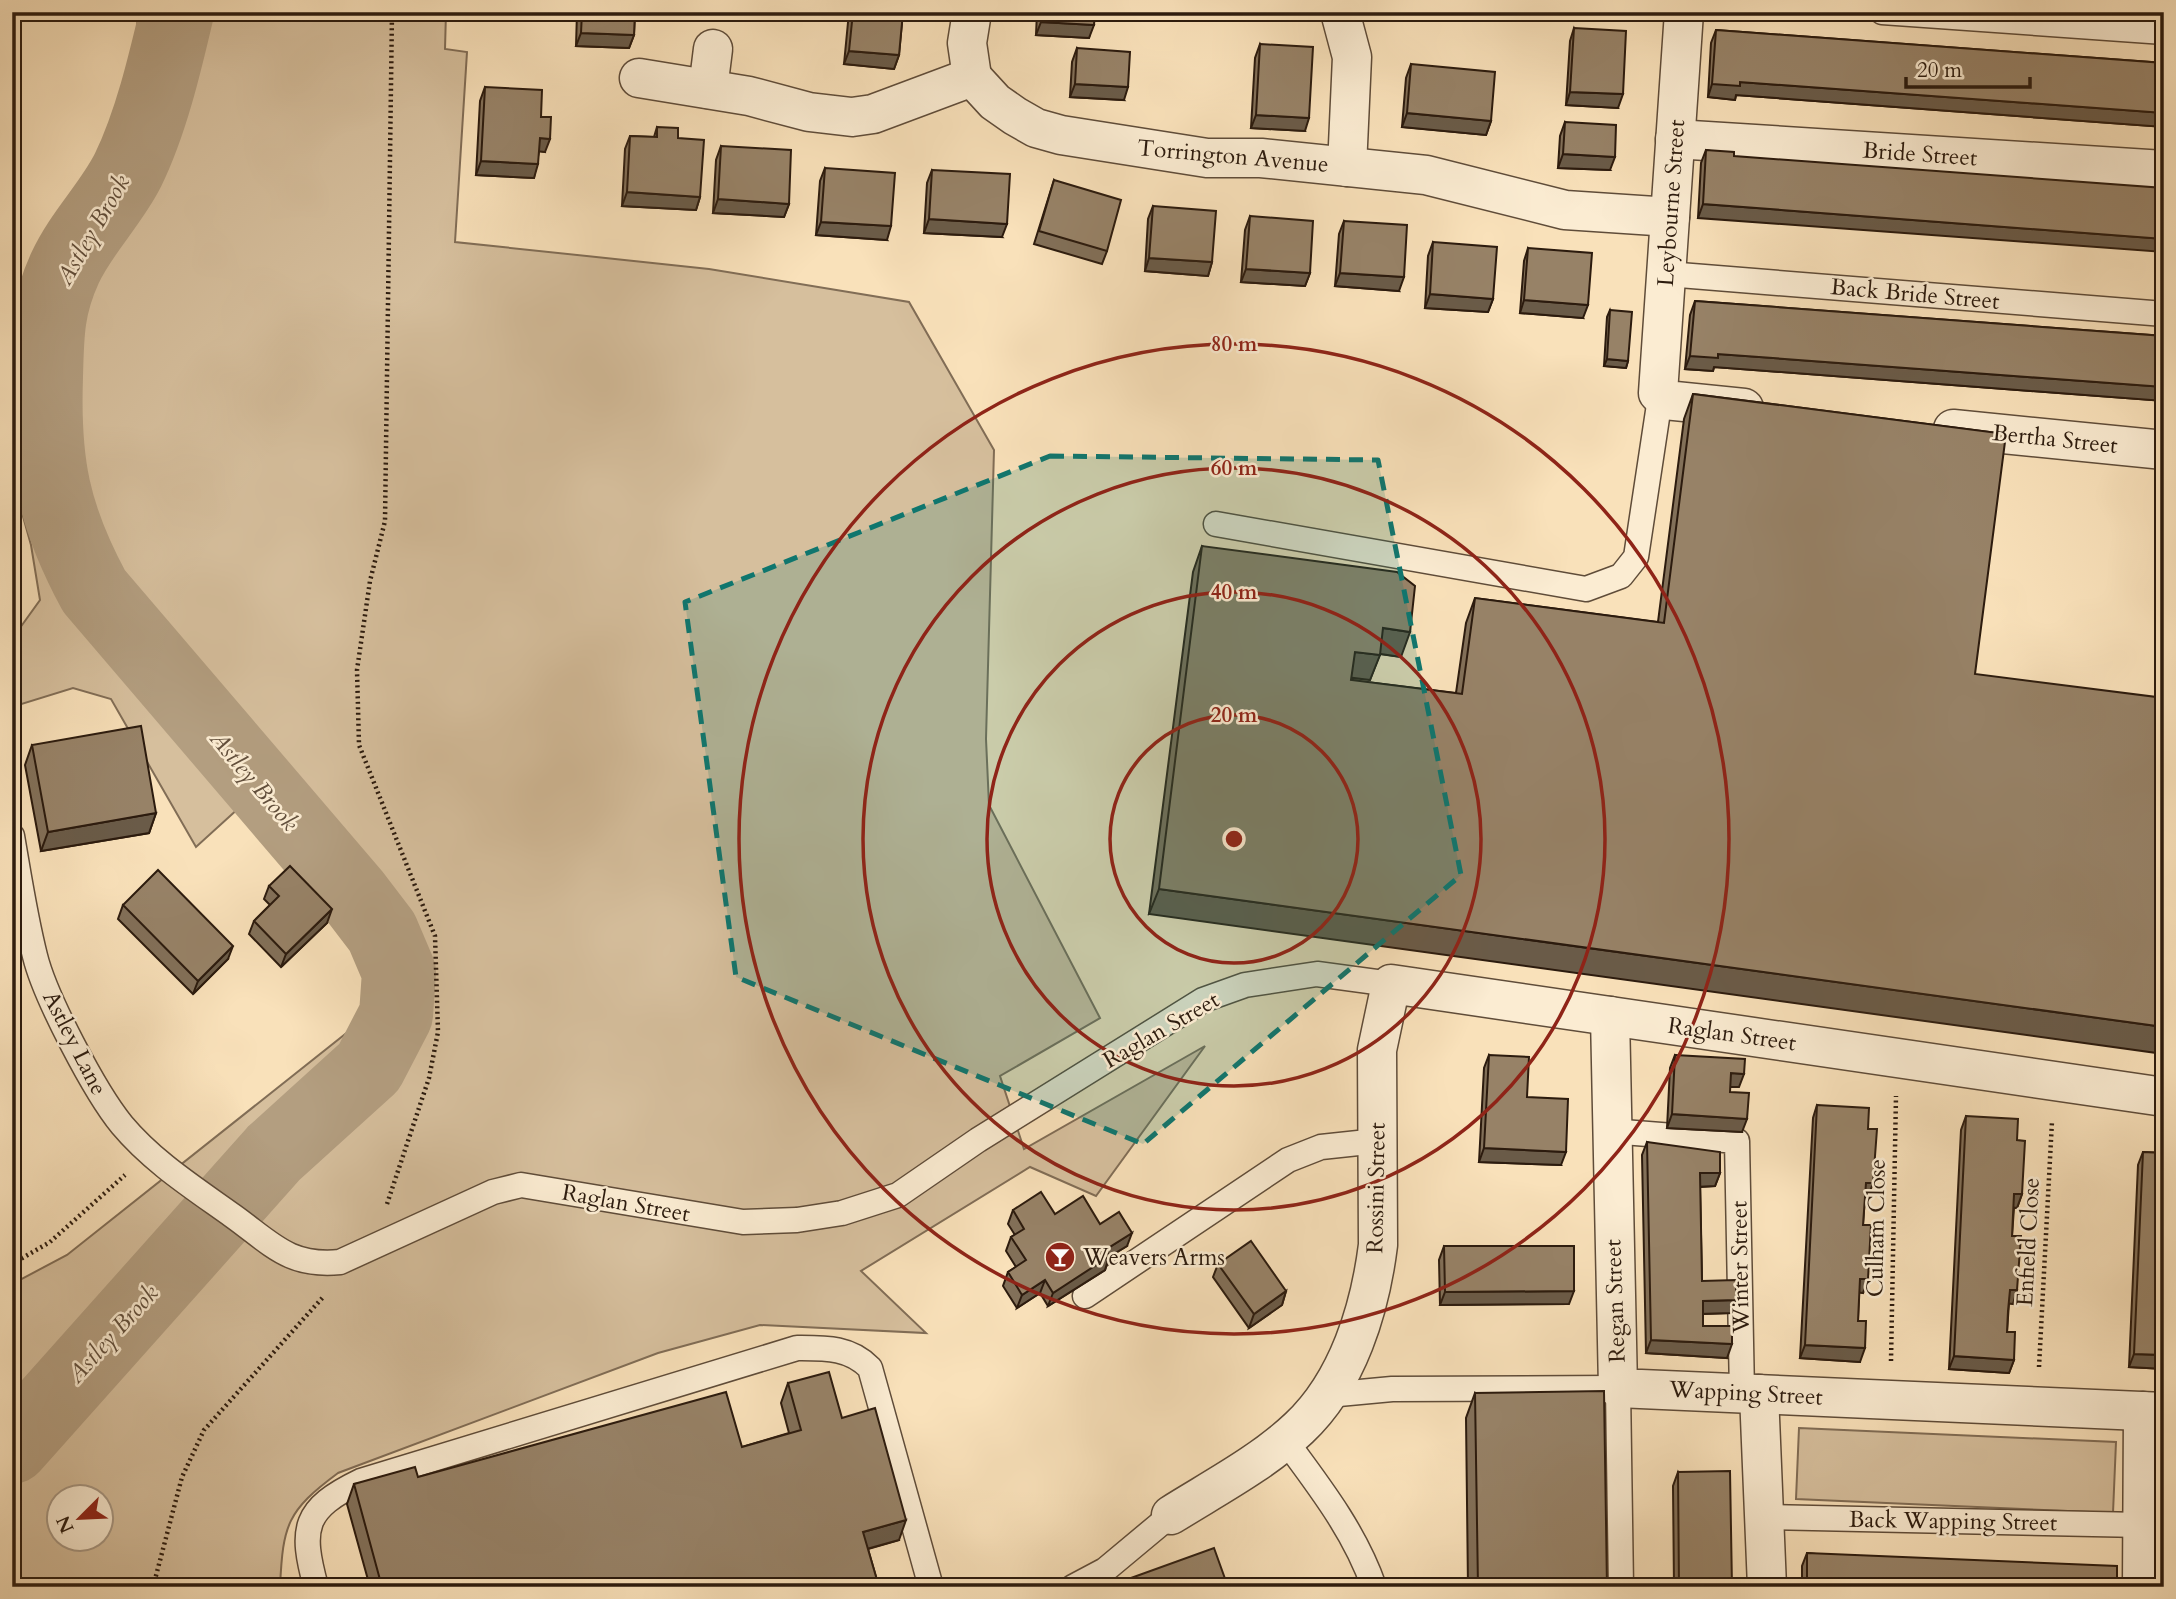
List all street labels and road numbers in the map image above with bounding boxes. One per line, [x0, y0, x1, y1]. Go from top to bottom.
street label: Leybourne Street [1650, 118, 1692, 288]
street label: Torrington Avenue [1136, 132, 1330, 180]
street label: Bride Street [1862, 135, 1978, 173]
street label: Back Bride Street [1829, 271, 2001, 317]
street label: Bertha Street [1991, 417, 2119, 461]
street label: Raglan Street [1097, 984, 1225, 1076]
street label: Astley Lane [35, 985, 115, 1101]
street label: Raglan Street [1666, 1010, 1798, 1058]
street label: Rossini Street [1359, 1122, 1393, 1254]
street label: Culham Close [1859, 1159, 1893, 1297]
street label: Raglan Street [560, 1177, 692, 1229]
street label: Enfield Close [2009, 1177, 2047, 1307]
street label: Winter Street [1723, 1200, 1757, 1335]
street label: Regan Street [1597, 1239, 1633, 1363]
street label: Wapping Street [1667, 1373, 1824, 1413]
street label: Back Wapping Street [1849, 1504, 2057, 1538]

